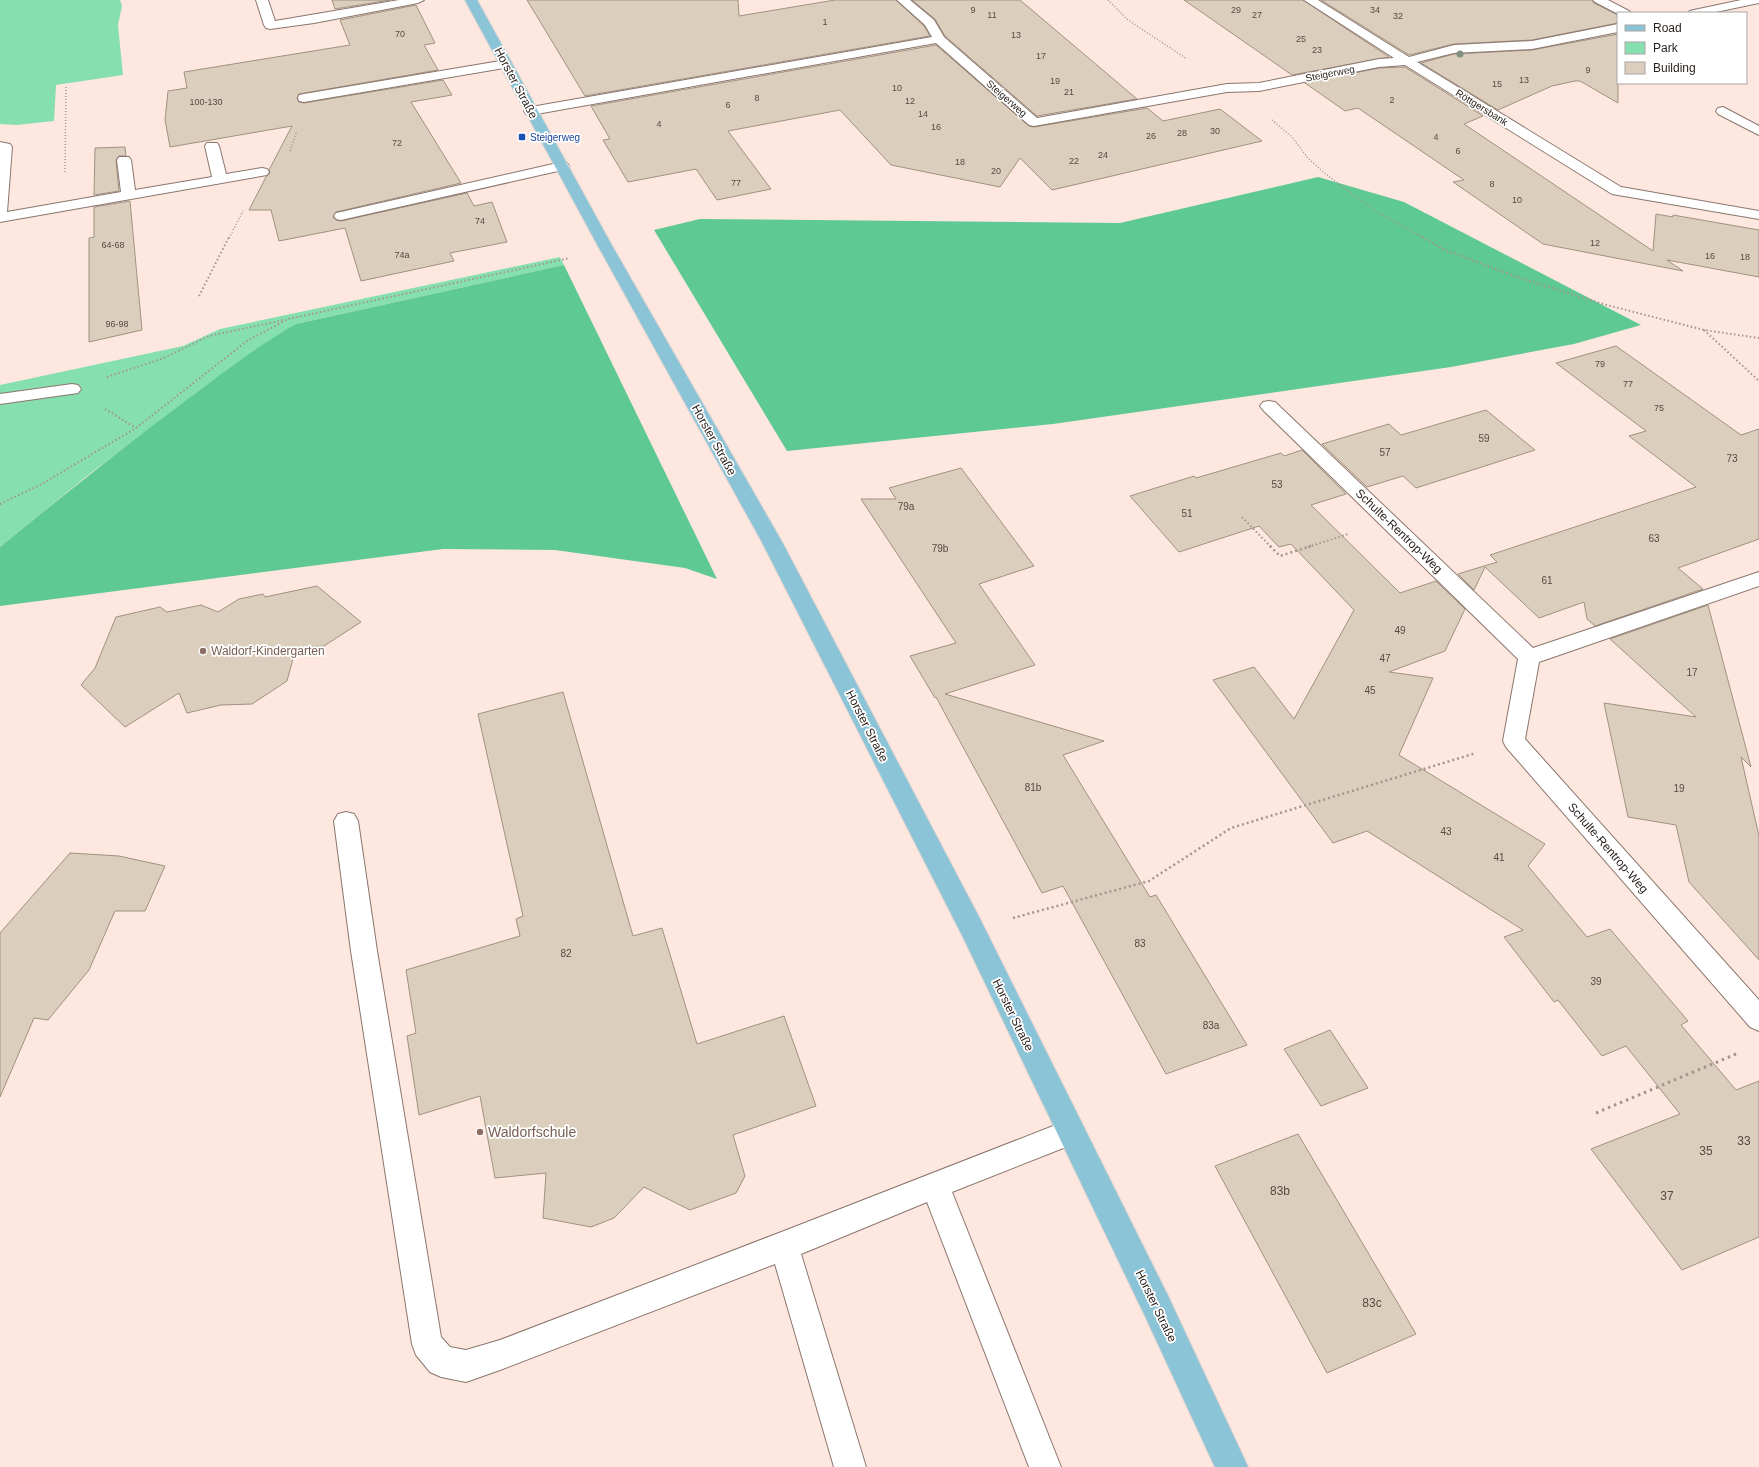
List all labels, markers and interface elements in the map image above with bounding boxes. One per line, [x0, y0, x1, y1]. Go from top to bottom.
house number: 9 [970, 5, 976, 15]
house number: 29 [1231, 5, 1241, 15]
house number: 34 [1370, 5, 1380, 15]
house number: 11 [987, 10, 997, 20]
house number: 27 [1252, 10, 1262, 20]
house number: 32 [1393, 11, 1403, 21]
legend [1617, 12, 1747, 84]
house number: 1 [822, 17, 828, 27]
text: Road [1653, 21, 1682, 35]
house number: 70 [395, 29, 405, 39]
house number: 13 [1011, 30, 1021, 40]
house number: 25 [1296, 34, 1306, 44]
text: Park [1653, 41, 1679, 55]
street label: Horster Straße [491, 45, 541, 121]
house number: 23 [1312, 45, 1322, 55]
house number: 17 [1036, 51, 1046, 61]
text: Building [1653, 61, 1696, 75]
street label: Steigerweg [1304, 63, 1356, 84]
house number: 9 [1585, 65, 1591, 75]
house number: 13 [1519, 75, 1529, 85]
house number: 19 [1050, 76, 1060, 86]
street label: Steigerweg [984, 78, 1029, 119]
house number: 15 [1492, 79, 1502, 89]
house number: 10 [892, 83, 902, 93]
house number: 21 [1064, 87, 1074, 97]
street label: Röttgersbank [1454, 87, 1511, 128]
house number: 8 [754, 93, 760, 103]
house number: 2 [1389, 95, 1395, 105]
house number: 12 [905, 96, 915, 106]
house number: 100-130 [189, 97, 223, 107]
house number: 6 [725, 100, 731, 110]
house number: 14 [918, 109, 928, 119]
house number: 4 [656, 119, 662, 129]
house number: 16 [931, 122, 941, 132]
house number: 30 [1210, 126, 1220, 136]
house number: 28 [1177, 128, 1187, 138]
house number: 26 [1146, 131, 1156, 141]
marker: Steigerweg [517, 132, 527, 142]
place label: Steigerweg [530, 132, 580, 143]
house number: 4 [1433, 132, 1439, 142]
house number: 72 [392, 138, 402, 148]
house number: 6 [1455, 146, 1461, 156]
house number: 24 [1098, 150, 1108, 160]
house number: 22 [1069, 156, 1079, 166]
house number: 18 [955, 157, 965, 167]
house number: 20 [991, 166, 1001, 176]
house number: 77 [731, 178, 741, 188]
house number: 8 [1489, 179, 1495, 189]
house number: 10 [1512, 195, 1522, 205]
house number: 74 [475, 216, 485, 226]
house number: 12 [1590, 238, 1600, 248]
house number: 64-68 [101, 240, 125, 250]
house number: 74a [394, 250, 410, 260]
house number: 16 [1705, 251, 1715, 261]
house number: 18 [1740, 252, 1750, 262]
house number: 96-98 [105, 319, 129, 329]
house number: 79 [1595, 359, 1605, 369]
house number: 77 [1623, 379, 1633, 389]
street label: Horster Straße [689, 402, 739, 478]
house number: 75 [1654, 403, 1664, 413]
house number: 59 [1478, 433, 1490, 444]
house number: 57 [1379, 447, 1391, 458]
house number: 73 [1726, 453, 1738, 464]
house number: 53 [1271, 479, 1283, 490]
street label: Schulte-Rentrop-Weg [1353, 486, 1445, 576]
house number: 79a [898, 501, 915, 512]
house number: 51 [1181, 508, 1193, 519]
house number: 63 [1648, 533, 1660, 544]
house number: 79b [932, 543, 949, 554]
house number: 61 [1541, 575, 1553, 586]
house number: 49 [1394, 625, 1406, 636]
place label: Waldorf-Kindergarten [211, 644, 325, 658]
marker: Waldorf-Kindergarten [198, 646, 208, 656]
house number: 47 [1379, 653, 1391, 664]
house number: 17 [1686, 667, 1698, 678]
house number: 45 [1364, 685, 1376, 696]
street label: Horster Straße [843, 688, 891, 765]
house number: 81b [1025, 782, 1042, 793]
house number: 19 [1673, 783, 1685, 794]
street label: Schulte-Rentrop-Weg [1565, 800, 1651, 896]
house number: 43 [1440, 826, 1452, 837]
house number: 41 [1493, 852, 1505, 863]
house number: 83 [1134, 938, 1146, 949]
house number: 82 [560, 948, 572, 959]
house number: 39 [1590, 976, 1602, 987]
street label: Horster Straße [989, 977, 1037, 1054]
house number: 83a [1203, 1020, 1220, 1031]
place label: Waldorfschule [488, 1124, 576, 1140]
marker: Waldorfschule [475, 1127, 485, 1137]
house number: 33 [1737, 1134, 1751, 1148]
house number: 35 [1699, 1144, 1713, 1158]
house number: 83b [1270, 1184, 1290, 1198]
house number: 37 [1660, 1189, 1674, 1203]
street label: Horster Straße [1132, 1268, 1180, 1345]
house number: 83c [1362, 1296, 1382, 1310]

